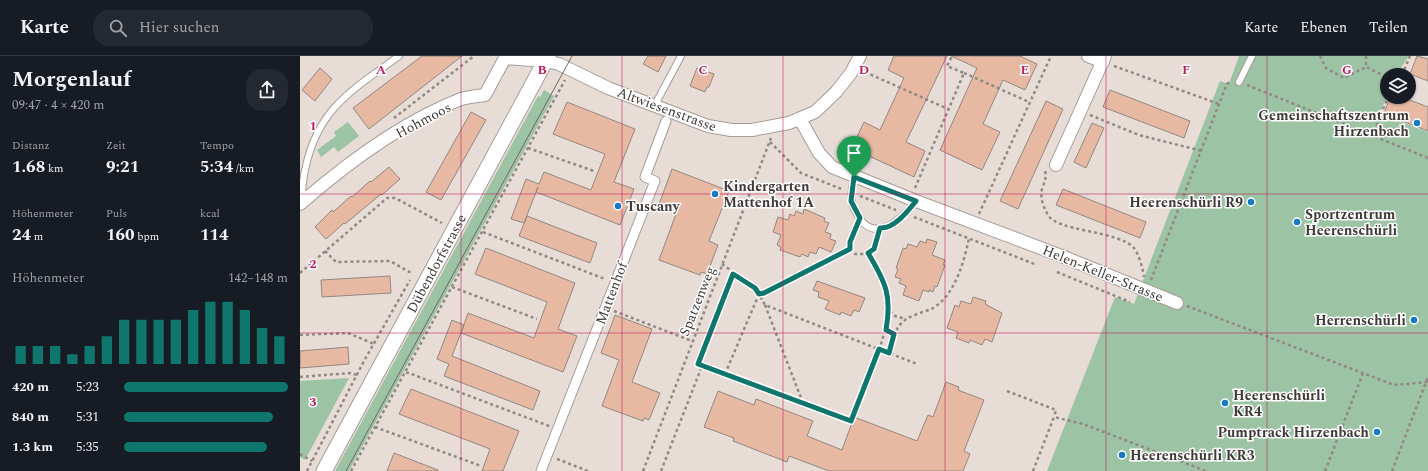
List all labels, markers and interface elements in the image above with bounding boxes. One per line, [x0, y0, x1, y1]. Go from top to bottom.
search box [93, 10, 373, 46]
text: Karte [20, 13, 69, 42]
text: Hier suchen [139, 16, 220, 39]
icon: search [107, 17, 129, 39]
text: Karte [1244, 17, 1278, 38]
text: Ebenen [1300, 17, 1347, 38]
text: Teilen [1369, 17, 1408, 38]
text: A [376, 60, 386, 80]
text: B [537, 60, 547, 80]
text: C [698, 60, 708, 80]
text: D [859, 60, 869, 80]
text: E [1021, 60, 1030, 80]
text: F [1182, 60, 1190, 80]
text: G [1342, 60, 1352, 80]
text: Morgenlauf [12, 63, 131, 96]
map controls [1380, 68, 1416, 104]
button: layers [1380, 68, 1416, 104]
button: share [246, 69, 288, 111]
street label: Altwiesenstrasse [614, 82, 720, 137]
text: 09:47 · 4 × 420 m [12, 95, 104, 115]
street label: Hohmoos [392, 97, 455, 144]
place label: Gemeinschaftszentrum Hirzenbach [1258, 105, 1409, 142]
text: 1 [309, 116, 317, 136]
marker: Gemeinschaftszentrum Hirzenbach [1412, 118, 1422, 128]
pin [837, 136, 871, 177]
text: Distanz [12, 137, 50, 154]
text: Zeit [106, 137, 126, 154]
text: Tempo [200, 137, 234, 154]
icon: arrive [843, 142, 865, 164]
text: 1.68 [12, 154, 45, 180]
text: 9:21 [106, 154, 139, 180]
text: 5:34 [200, 154, 233, 180]
text: km [45, 160, 64, 177]
text: /km [233, 160, 254, 177]
place label: Kindergarten Mattenhof 1A [723, 176, 814, 213]
marker: Kindergarten Mattenhof 1A [710, 189, 720, 199]
place label: Heerenschürli R9 [1129, 192, 1243, 213]
place label: Tuscany [626, 196, 681, 217]
marker: Heerenschürli R9 [1246, 197, 1256, 207]
marker: Tuscany [613, 201, 623, 211]
place label: Sportzentrum Heerenschürli [1305, 204, 1398, 241]
text: Höhenmeter [12, 205, 73, 222]
text: Puls [106, 205, 127, 222]
text: kcal [200, 205, 220, 222]
street label: Dübendorfstrasse [401, 210, 472, 317]
marker: Sportzentrum Heerenschürli [1292, 217, 1302, 227]
text: 24 [12, 222, 31, 248]
text: 160 [106, 222, 135, 248]
text: 114 [200, 222, 229, 248]
text: m [31, 228, 43, 245]
text: bpm [135, 228, 159, 245]
street label: Helen-Keller-Strasse [1039, 240, 1167, 307]
text: 2 [309, 254, 317, 274]
street label: Mattenhof [590, 258, 633, 328]
street label: Spatzenweg [674, 263, 721, 339]
text: Höhenmeter [12, 268, 85, 288]
text: 142–148 m [228, 268, 288, 288]
place label: Herrenschürli [1315, 310, 1406, 331]
marker: Herrenschürli [1409, 315, 1419, 325]
text: 420 m [12, 377, 49, 397]
text: 5:23 [76, 377, 99, 397]
place label: Heerenschürli KR4 [1233, 385, 1326, 422]
text: 3 [309, 392, 317, 412]
marker: Heerenschürli KR4 [1220, 398, 1230, 408]
text: 840 m [12, 407, 49, 427]
text: 5:31 [76, 407, 99, 427]
place label: Pumptrack Hirzenbach [1218, 422, 1369, 443]
marker: Pumptrack Hirzenbach [1372, 427, 1382, 437]
text: 1.3 km [12, 437, 53, 457]
text: 5:35 [76, 437, 99, 457]
place label: Heerenschürli KR3 [1130, 445, 1255, 466]
marker: Heerenschürli KR3 [1117, 450, 1127, 460]

